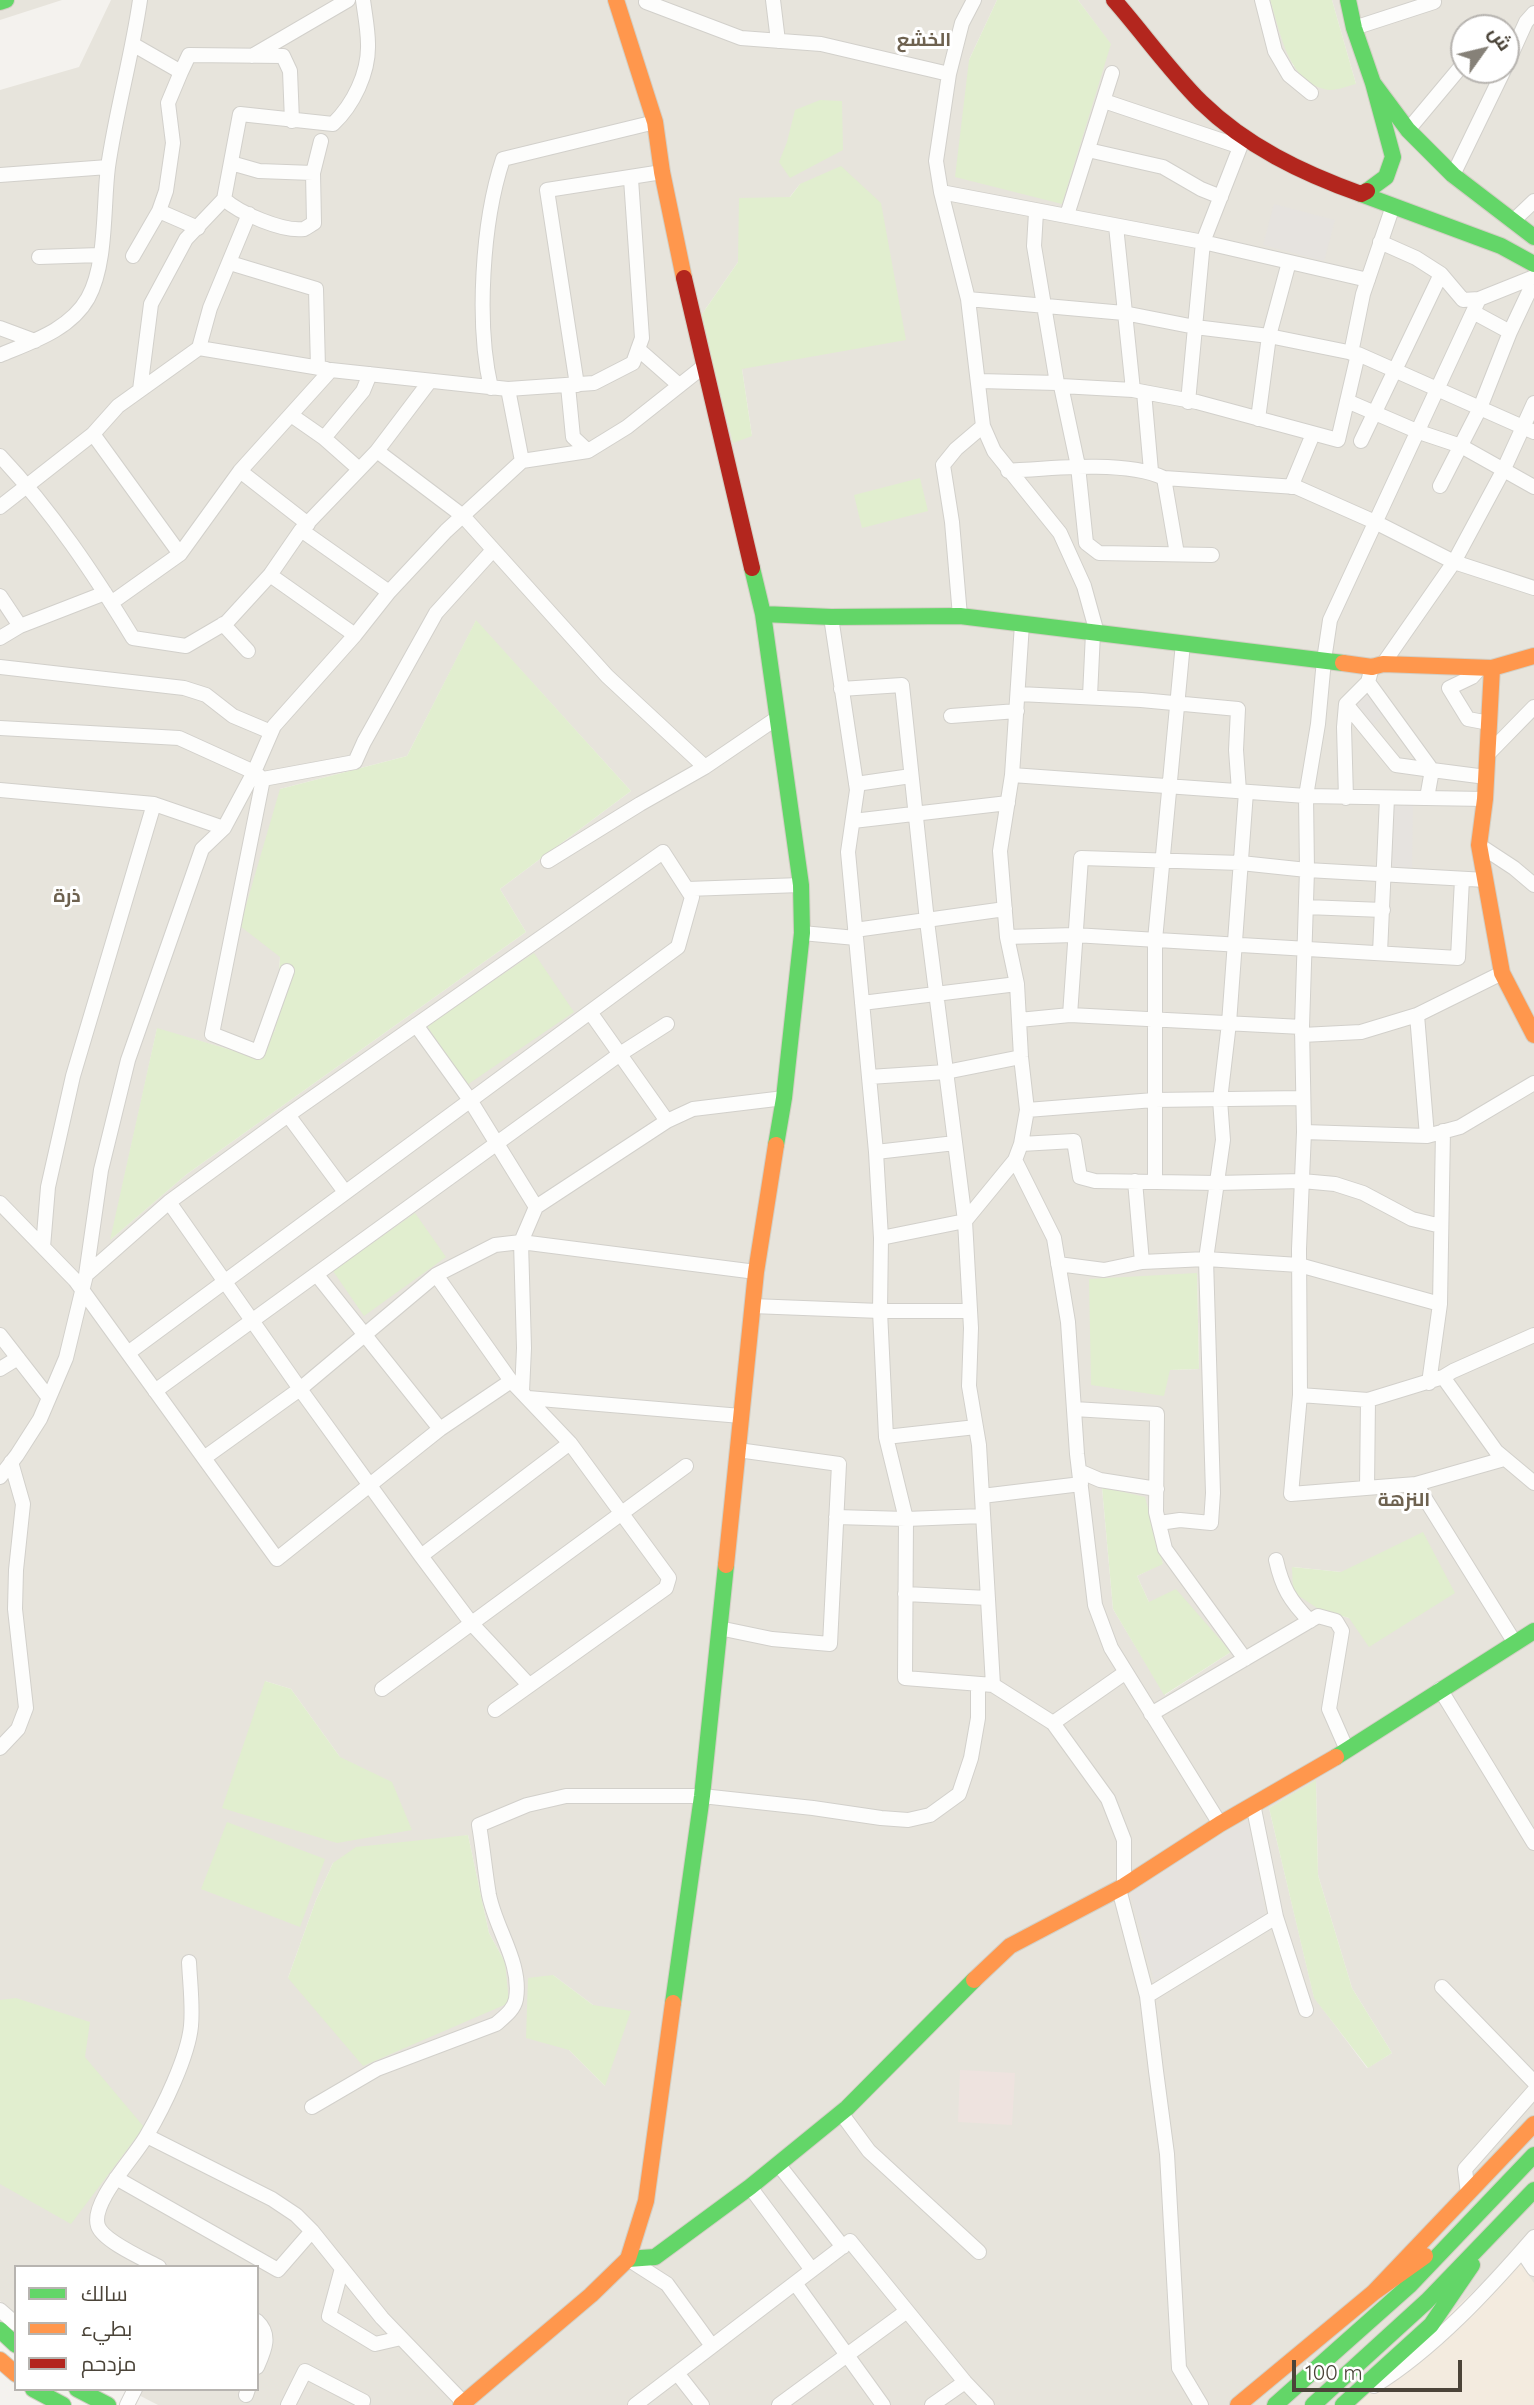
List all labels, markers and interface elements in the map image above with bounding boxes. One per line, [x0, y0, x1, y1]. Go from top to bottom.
north arrow [1450, 14, 1520, 84]
text: ش [1484, 22, 1518, 55]
district label: الخشع [897, 29, 951, 51]
district label: ذرة [53, 885, 81, 907]
district label: النزهة [1378, 1489, 1430, 1511]
legend [14, 2265, 259, 2391]
text: سالك [81, 2280, 128, 2306]
text: بطيء [81, 2315, 132, 2341]
scale bar [1296, 2346, 1466, 2390]
text: مزدحم [81, 2350, 136, 2376]
text: 100 m [1305, 2359, 1363, 2385]

